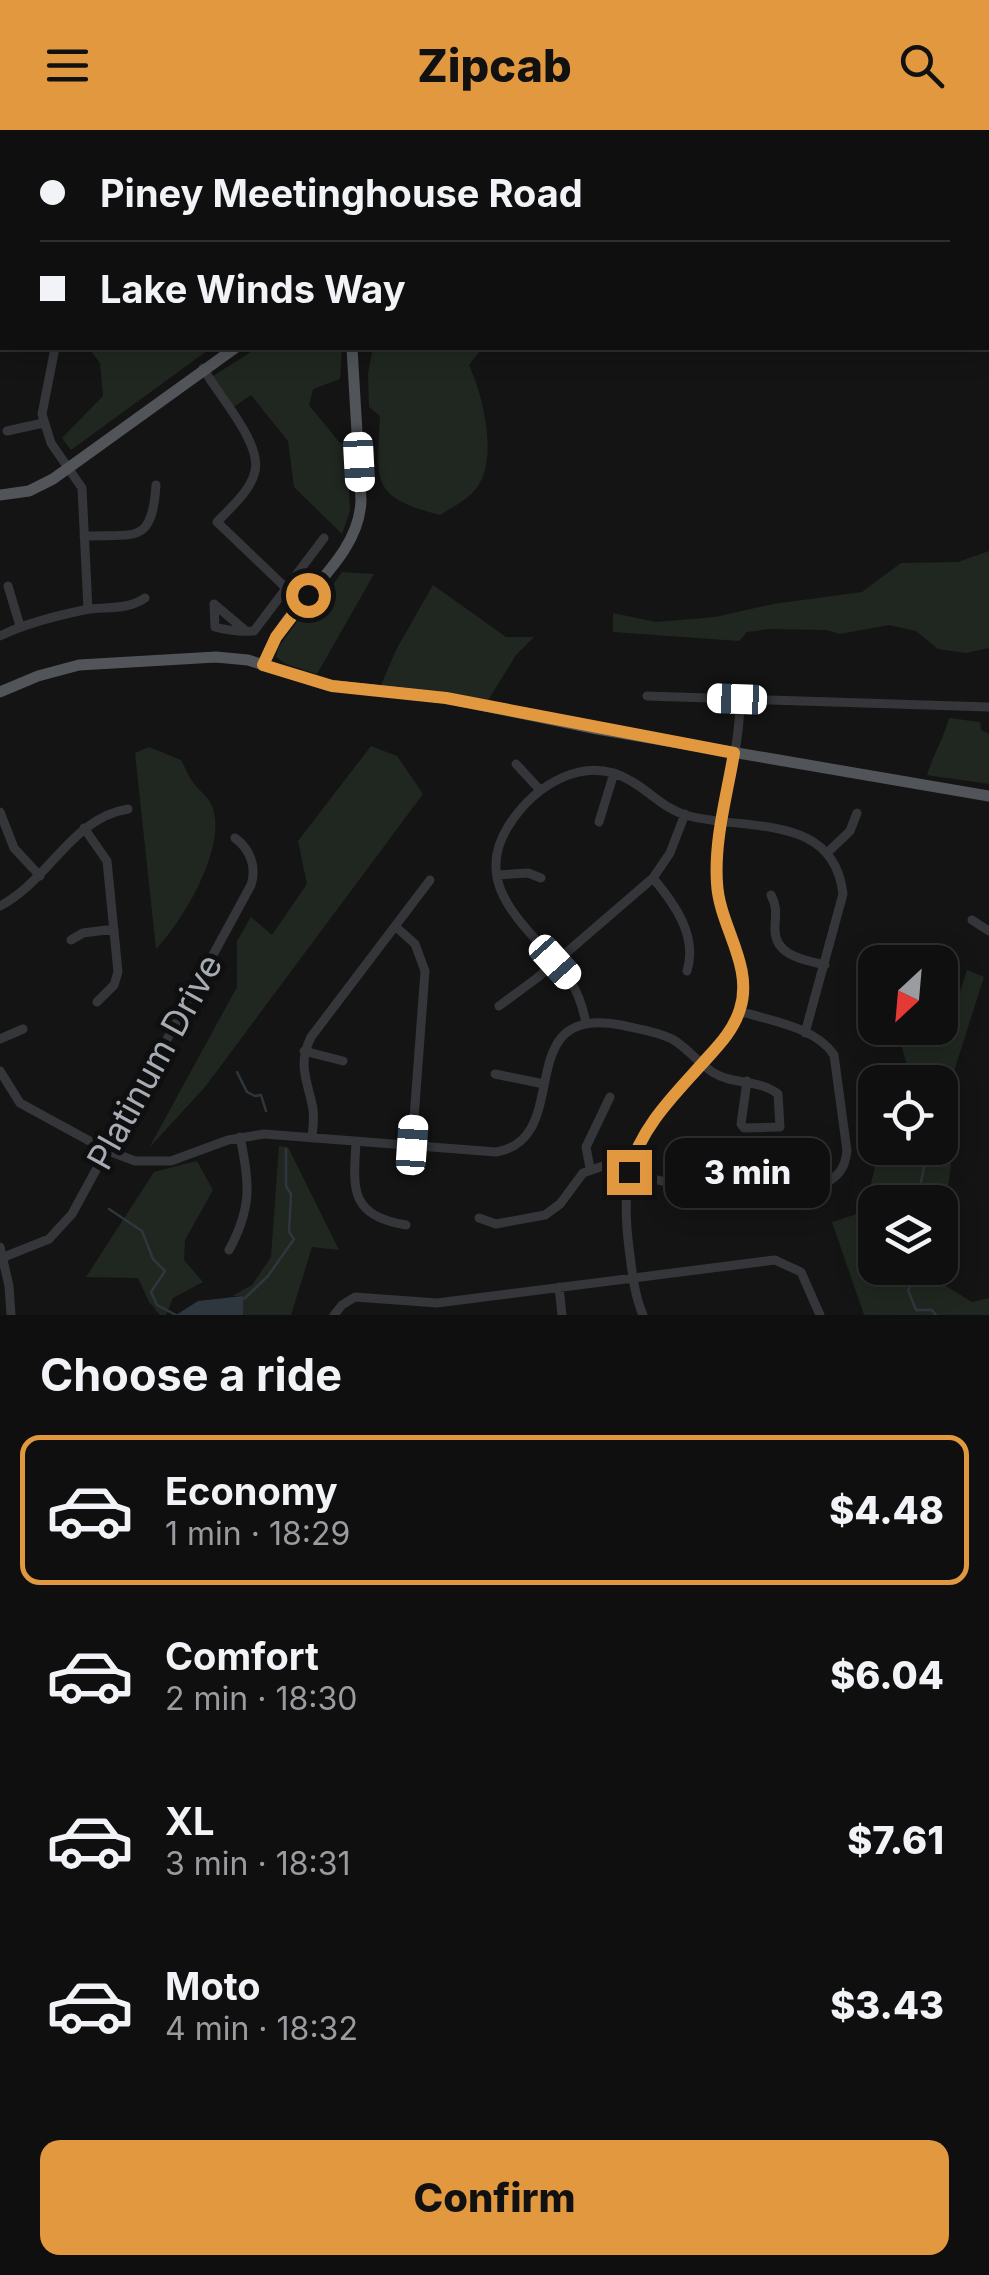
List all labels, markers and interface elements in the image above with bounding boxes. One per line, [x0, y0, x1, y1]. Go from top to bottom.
icon: menu [40, 38, 95, 93]
text: Zipcab [417, 38, 572, 93]
icon: search [894, 38, 949, 93]
text: Piney Meetinghouse Road [100, 170, 583, 216]
text: Lake Winds Way [100, 266, 406, 312]
car [342, 431, 376, 493]
route start [286, 573, 331, 618]
car [706, 683, 768, 715]
car [524, 930, 586, 994]
north arrow [858, 945, 958, 1045]
map controls [858, 945, 958, 1285]
street label: Platinum Drive [78, 947, 230, 1176]
button: locate [858, 1065, 958, 1165]
car [395, 1114, 429, 1176]
callout: 3 min [664, 1137, 829, 1207]
route end [607, 1150, 652, 1195]
text: 3 min [704, 1153, 791, 1192]
button: layers [858, 1185, 958, 1285]
text: Choose a ride [40, 1347, 342, 1402]
icon: car [45, 1465, 135, 1555]
text: Economy [165, 1468, 338, 1514]
text: $4.48 [829, 1487, 944, 1533]
text: 1 min · 18:29 [165, 1514, 350, 1553]
icon: car [45, 1630, 135, 1720]
text: Comfort [165, 1633, 319, 1679]
text: $6.04 [830, 1652, 944, 1698]
text: 2 min · 18:30 [165, 1679, 357, 1718]
icon: car [45, 1795, 135, 1885]
text: XL [165, 1798, 215, 1844]
text: $7.61 [847, 1817, 944, 1863]
text: 3 min · 18:31 [165, 1844, 350, 1883]
icon: car [45, 1960, 135, 2050]
text: Moto [165, 1963, 261, 2009]
text: $3.43 [830, 1982, 944, 2028]
text: 4 min · 18:32 [165, 2009, 358, 2048]
button: Confirm [40, 2140, 949, 2255]

